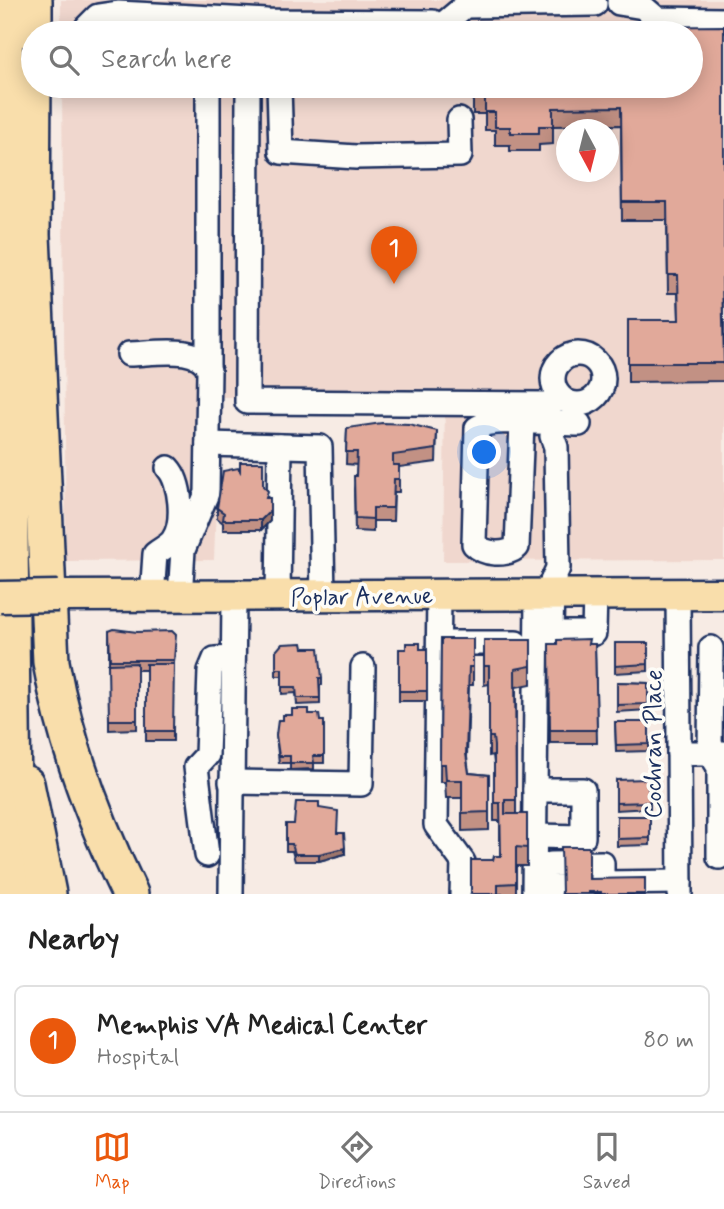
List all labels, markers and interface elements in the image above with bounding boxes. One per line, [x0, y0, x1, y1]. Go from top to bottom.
search box [21, 21, 703, 98]
icon: search [45, 41, 83, 79]
text: Search here [101, 43, 232, 77]
north arrow [556, 119, 619, 182]
pin: 1 [371, 226, 417, 284]
your location [467, 435, 501, 469]
street label: Poplar Avenue [290, 581, 434, 614]
street label: Cochran Place [639, 669, 670, 819]
text: Nearby [28, 920, 119, 959]
text: Memphis VA Medical Center [97, 1009, 427, 1043]
text: 1 [48, 1026, 58, 1056]
text: 80 m [643, 1026, 694, 1056]
text: Hospital [97, 1043, 179, 1073]
tab: Map [93, 1128, 131, 1195]
tab: Directions [318, 1128, 396, 1195]
tab: Saved [583, 1128, 631, 1195]

